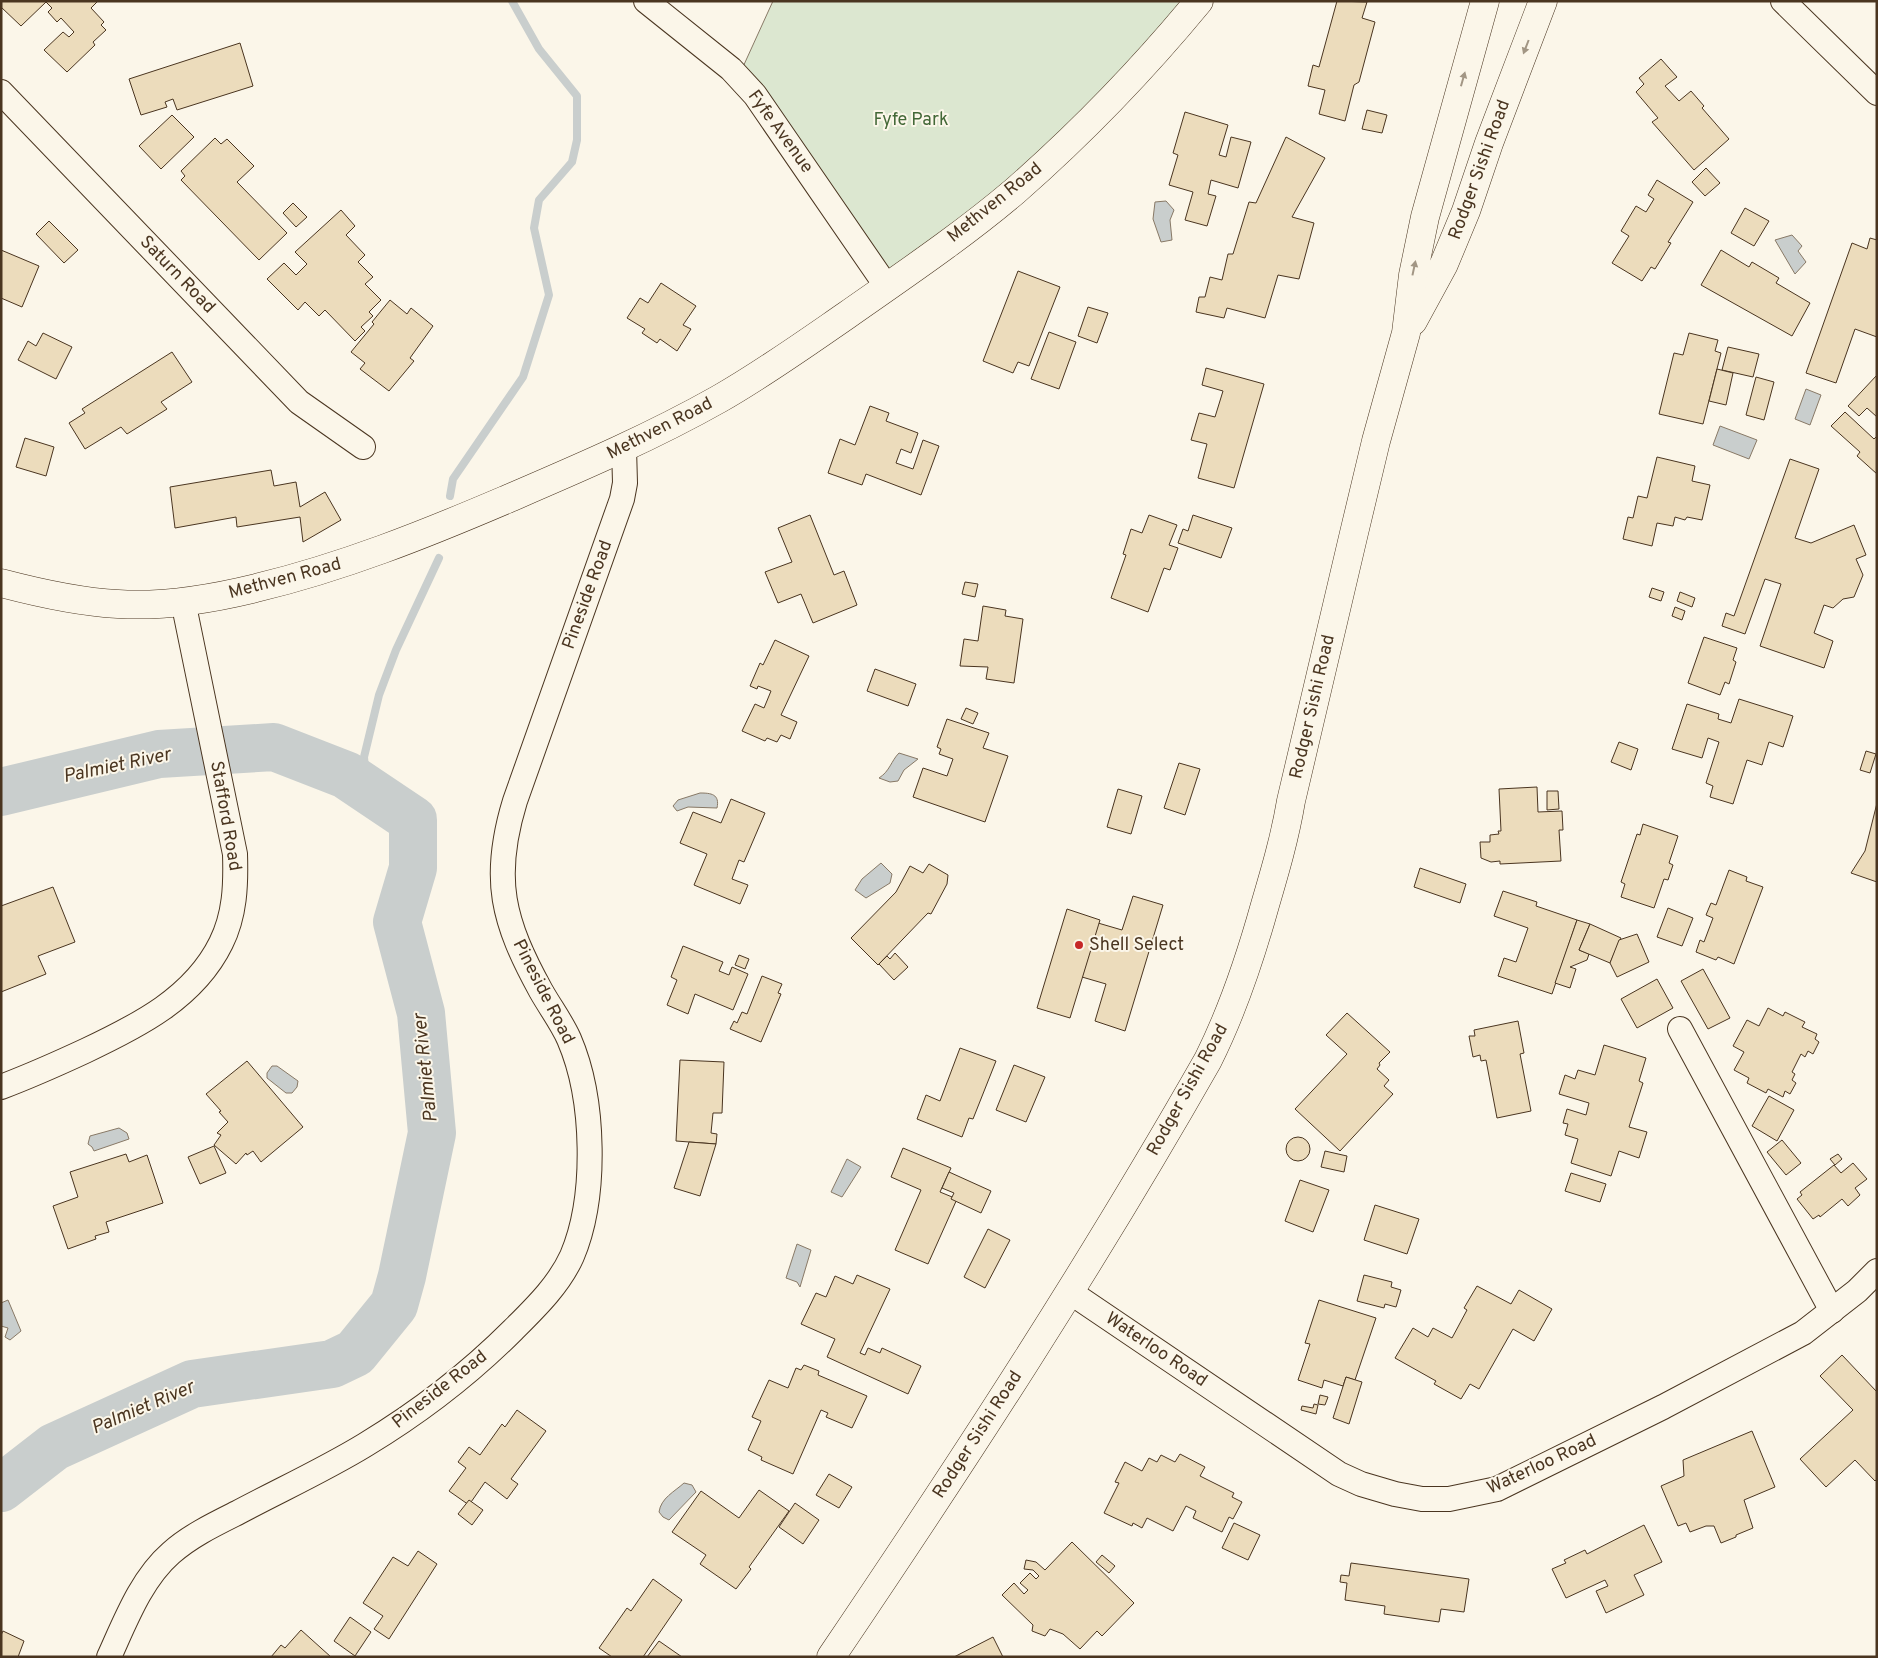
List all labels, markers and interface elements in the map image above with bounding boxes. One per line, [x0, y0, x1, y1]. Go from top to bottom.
one-way arrow [1522, 40, 1530, 55]
one-way arrow [1459, 71, 1467, 86]
street label: Fyfe Avenue [742, 86, 818, 178]
street label: Rodger Sishi Road [1444, 97, 1516, 243]
park label: Fyfe Park [874, 109, 949, 132]
street label: Methven Road [943, 158, 1047, 248]
street label: Saturn Road [134, 231, 220, 319]
one-way arrow [1410, 260, 1418, 275]
street label: Methven Road [603, 393, 717, 465]
street label: Pineside Road [558, 537, 618, 653]
street label: Methven Road [226, 553, 344, 605]
street label: Rodger Sishi Road [1285, 633, 1341, 781]
water label: Palmiet River [61, 743, 175, 789]
street label: Stafford Road [204, 759, 246, 873]
place label: Shell Select [1089, 934, 1184, 957]
street label: Pineside Road [507, 936, 579, 1048]
marker: Shell Select [1073, 939, 1085, 951]
water label: Palmiet River [408, 1011, 444, 1124]
street label: Rodger Sishi Road [1142, 1020, 1234, 1160]
street label: Waterloo Road [1101, 1307, 1211, 1393]
street label: Pineside Road [388, 1346, 492, 1434]
street label: Rodger Sishi Road [928, 1367, 1028, 1503]
water label: Palmiet River [88, 1375, 200, 1440]
street label: Waterloo Road [1484, 1430, 1600, 1500]

